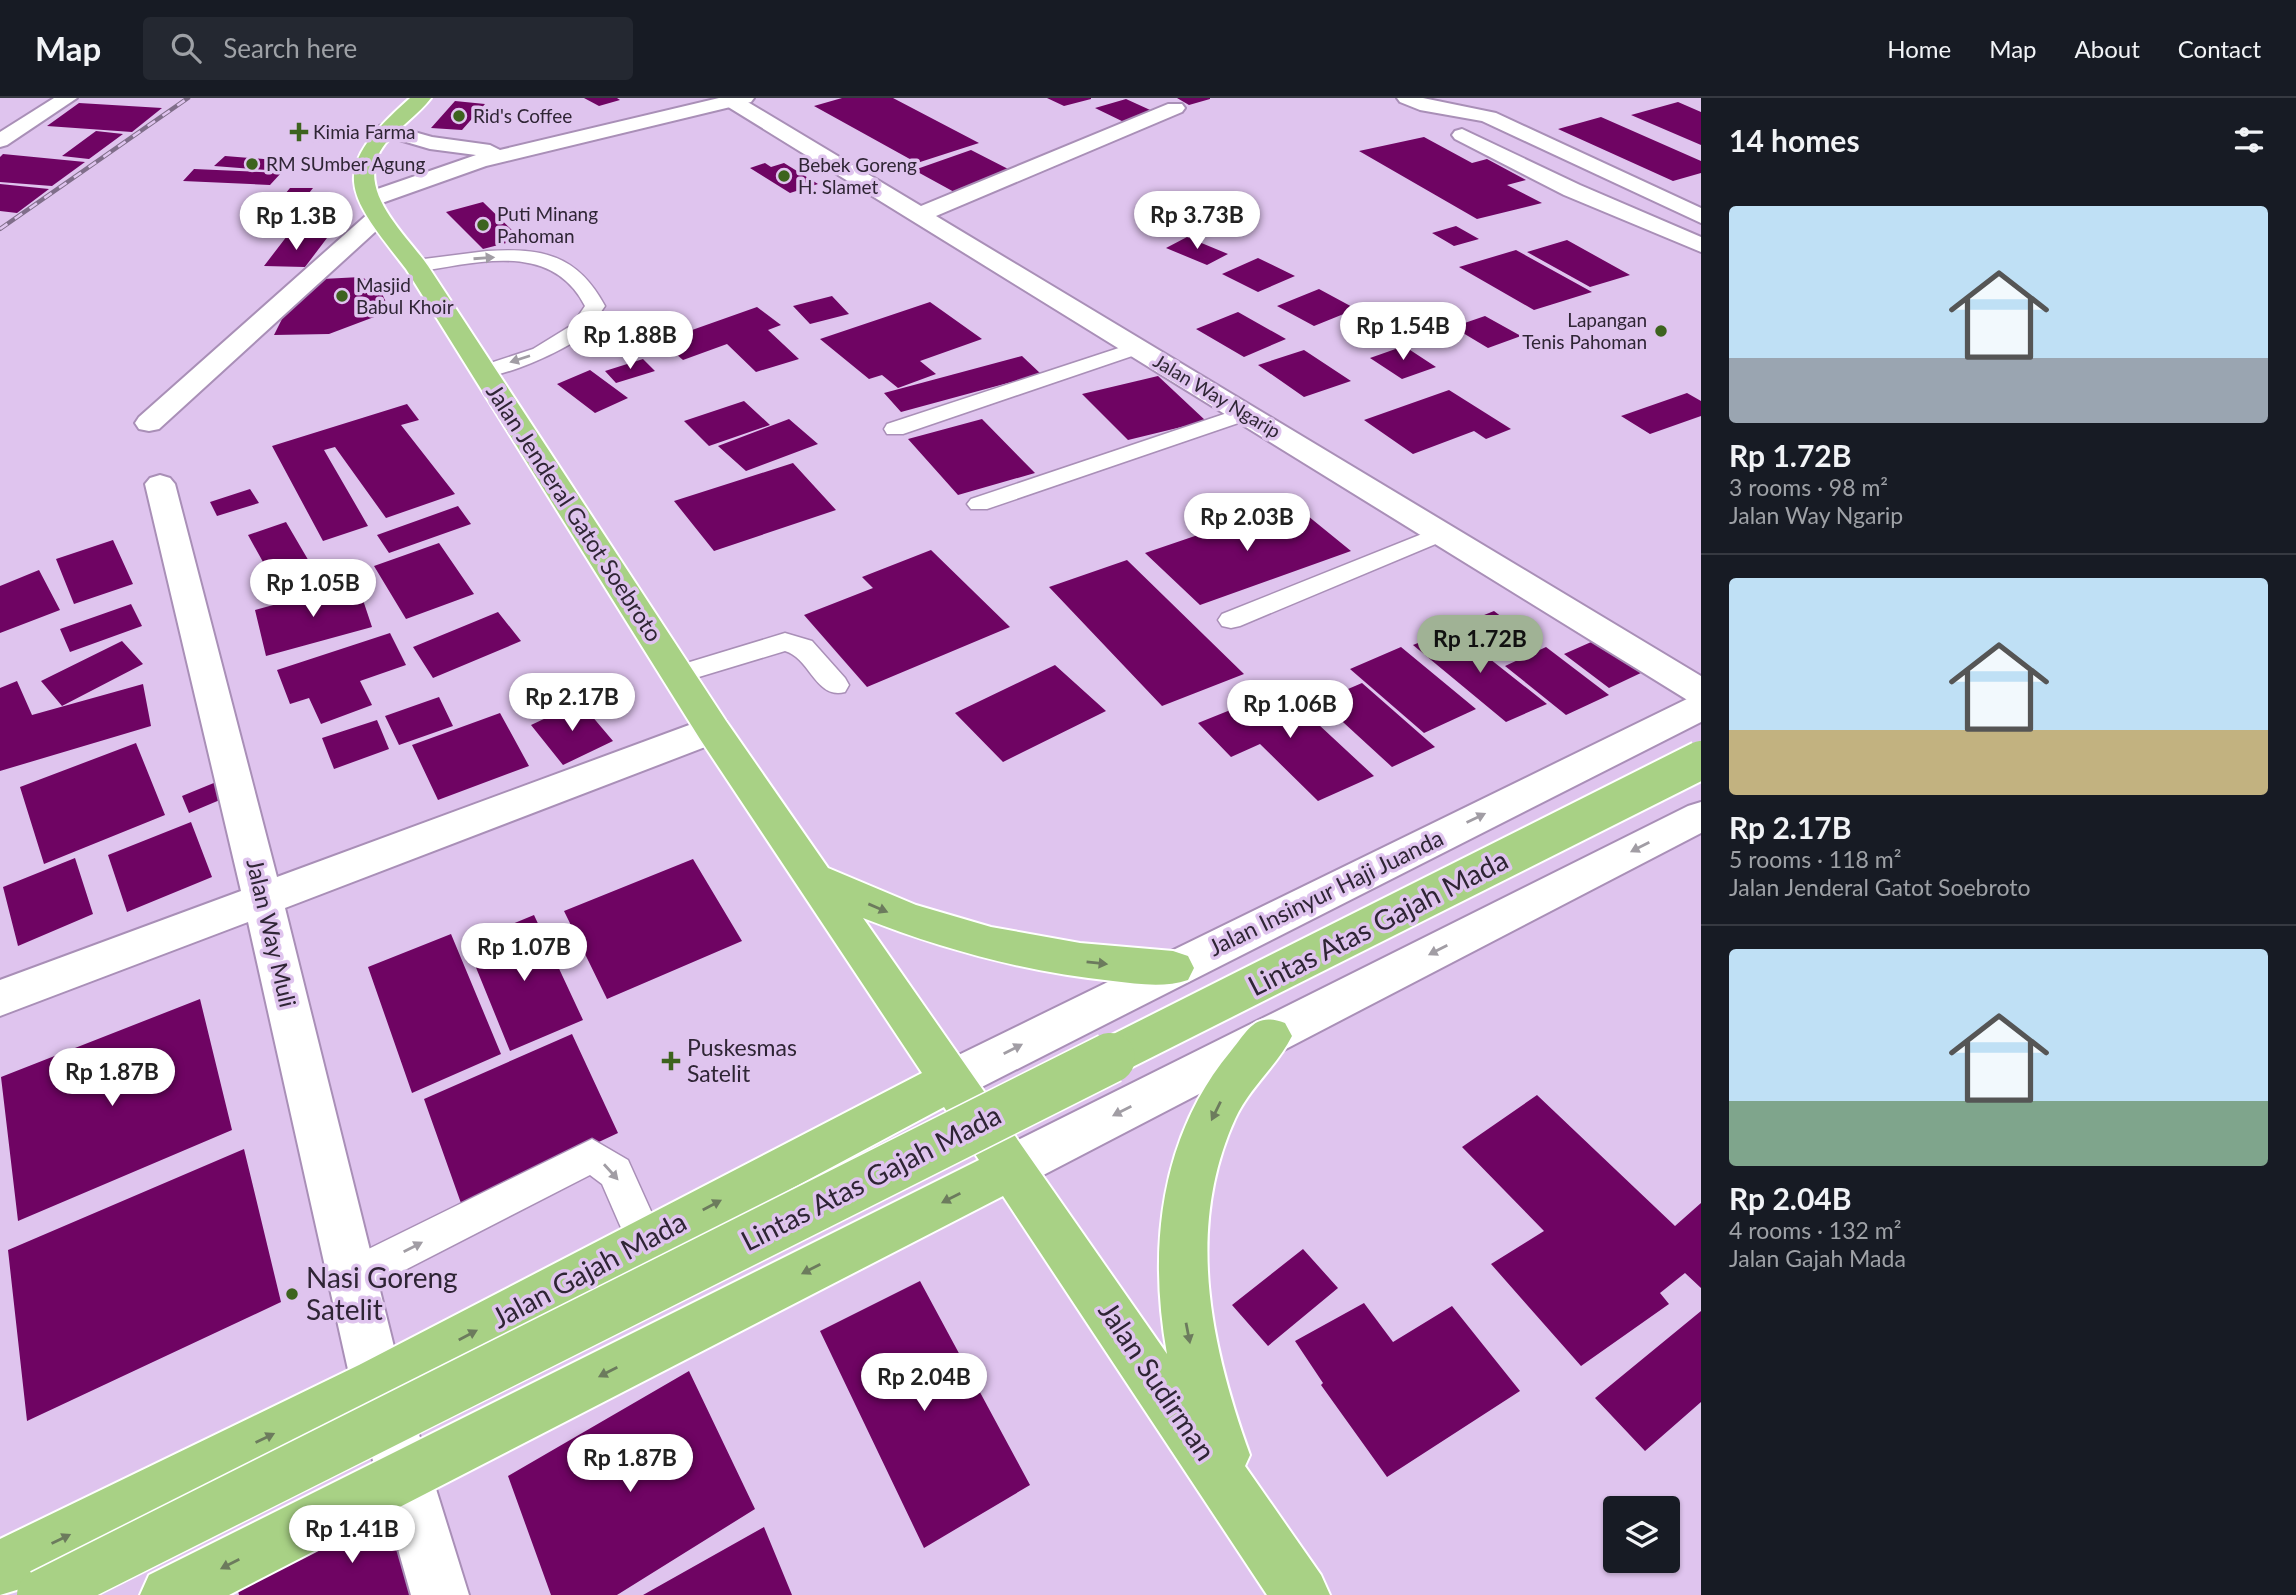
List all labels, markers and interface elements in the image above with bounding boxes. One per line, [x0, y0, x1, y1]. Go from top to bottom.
search box [143, 17, 633, 80]
text: Map [35, 28, 101, 68]
icon: search [167, 29, 205, 67]
text: Search here [223, 32, 357, 64]
text: Home [1887, 34, 1951, 63]
text: Map [1989, 34, 2037, 63]
text: About [2075, 34, 2140, 63]
text: Contact [2178, 34, 2261, 63]
place label: Rid's Coffee [473, 104, 572, 127]
marker: Rid's Coffee [451, 108, 467, 124]
place label: Kimia Farma [313, 120, 415, 143]
icon: filters [2230, 121, 2268, 159]
text: 14 homes [1729, 122, 1860, 158]
marker: Kimia Farma [291, 124, 307, 140]
place label: RM SUmber Agung [266, 152, 425, 175]
place label: Bebek Goreng H. Slamet [798, 153, 917, 198]
marker: RM SUmber Agung [244, 156, 260, 172]
marker: Bebek Goreng H. Slamet [776, 168, 792, 184]
pin: Rp 1.3B [231, 192, 361, 252]
pin: Rp 3.73B [1125, 192, 1269, 251]
text: Rp 3.73B [1150, 200, 1244, 228]
text: Rp 1.3B [256, 201, 336, 229]
place label: Puti Minang Pahoman [497, 202, 598, 247]
marker: Puti Minang Pahoman [475, 217, 491, 233]
one-way arrow [473, 252, 495, 263]
icon: home [1936, 252, 2062, 378]
place label: Masjid Babul Khoir [356, 273, 454, 318]
marker: Masjid Babul Khoir [334, 288, 350, 304]
pin: Rp 1.54B [1331, 302, 1475, 362]
place label: Lapangan Tenis Pahoman [1522, 308, 1647, 353]
text: Rp 1.54B [1356, 311, 1450, 339]
pin: Rp 1.88B [558, 312, 702, 371]
text: Rp 1.88B [583, 320, 677, 348]
marker: Lapangan Tenis Pahoman [1653, 323, 1669, 339]
street label: Jalan Way Ngarip [1150, 349, 1285, 442]
one-way arrow [509, 355, 530, 365]
street label: Jalan Jenderal Gatot Soebroto [481, 378, 669, 646]
text: Rp 1.72B [1729, 437, 1852, 473]
text: 3 rooms · 98 m² [1729, 473, 1888, 501]
pin: Rp 2.03B [1175, 494, 1319, 553]
text: Jalan Way Ngarip [1729, 501, 1903, 529]
text: Rp 2.03B [1200, 502, 1294, 530]
pin: Rp 1.05B [241, 560, 385, 619]
text: Rp 1.05B [266, 568, 360, 596]
pin: Rp 1.72B [1408, 616, 1552, 675]
text: Rp 1.72B [1433, 624, 1527, 652]
icon: home [1936, 624, 2062, 750]
pin: Rp 2.17B [500, 674, 644, 733]
pin: Rp 1.06B [1218, 680, 1362, 740]
text: Rp 2.17B [525, 682, 619, 710]
text: Rp 1.06B [1243, 689, 1337, 717]
text: Rp 2.17B [1729, 809, 1852, 845]
one-way arrow [1466, 813, 1486, 824]
street label: Jalan Insinyur Haji Juanda [1204, 823, 1447, 961]
one-way arrow [1630, 841, 1650, 853]
street label: Lintas Atas Gajah Mada [1242, 842, 1513, 1002]
text: 5 rooms · 118 m² [1729, 845, 1901, 873]
street label: Jalan Way Muli [241, 856, 303, 1010]
text: Jalan Jenderal Gatot Soebroto [1729, 873, 2030, 901]
one-way arrow [867, 903, 888, 914]
pin: Rp 1.07B [452, 924, 596, 983]
text: Rp 1.07B [477, 932, 571, 960]
one-way arrow [1427, 944, 1447, 956]
one-way arrow [1087, 958, 1109, 969]
icon: home [1936, 995, 2062, 1121]
place label: Puskesmas Satelit [687, 1033, 797, 1087]
one-way arrow [1003, 1044, 1023, 1056]
pin: Rp 1.87B [40, 1048, 184, 1108]
marker: Puskesmas Satelit [661, 1051, 681, 1071]
text: Rp 1.87B [65, 1057, 159, 1085]
street label: Lintas Atas Gajah Mada [735, 1097, 1006, 1257]
one-way arrow [1211, 1101, 1222, 1121]
one-way arrow [1112, 1106, 1132, 1117]
one-way arrow [603, 1164, 619, 1181]
text: Rp 2.04B [1729, 1180, 1852, 1216]
one-way arrow [941, 1193, 961, 1204]
one-way arrow [702, 1199, 722, 1211]
street label: Jalan Gajah Mada [485, 1204, 692, 1335]
text: 4 rooms · 132 m² [1729, 1216, 1901, 1244]
one-way arrow [403, 1242, 423, 1253]
text: Jalan Gajah Mada [1729, 1244, 1906, 1272]
place label: Nasi Goreng Satelit [306, 1260, 458, 1326]
one-way arrow [801, 1264, 821, 1275]
marker: Nasi Goreng Satelit [284, 1286, 300, 1302]
street label: Jalan Sudirman [1092, 1295, 1223, 1466]
one-way arrow [1182, 1322, 1193, 1344]
one-way arrow [458, 1329, 478, 1341]
pin: Rp 2.04B [852, 1354, 996, 1413]
text: Rp 2.04B [877, 1362, 971, 1390]
one-way arrow [598, 1367, 618, 1378]
one-way arrow [255, 1433, 275, 1444]
pin: Rp 1.87B [558, 1434, 702, 1494]
text: Rp 1.87B [583, 1443, 677, 1471]
map controls [1603, 1496, 1680, 1573]
button: layers [1603, 1496, 1680, 1573]
pin: Rp 1.41B [280, 1506, 424, 1565]
text: Rp 1.41B [305, 1514, 399, 1542]
one-way arrow [51, 1533, 71, 1544]
one-way arrow [220, 1558, 240, 1569]

